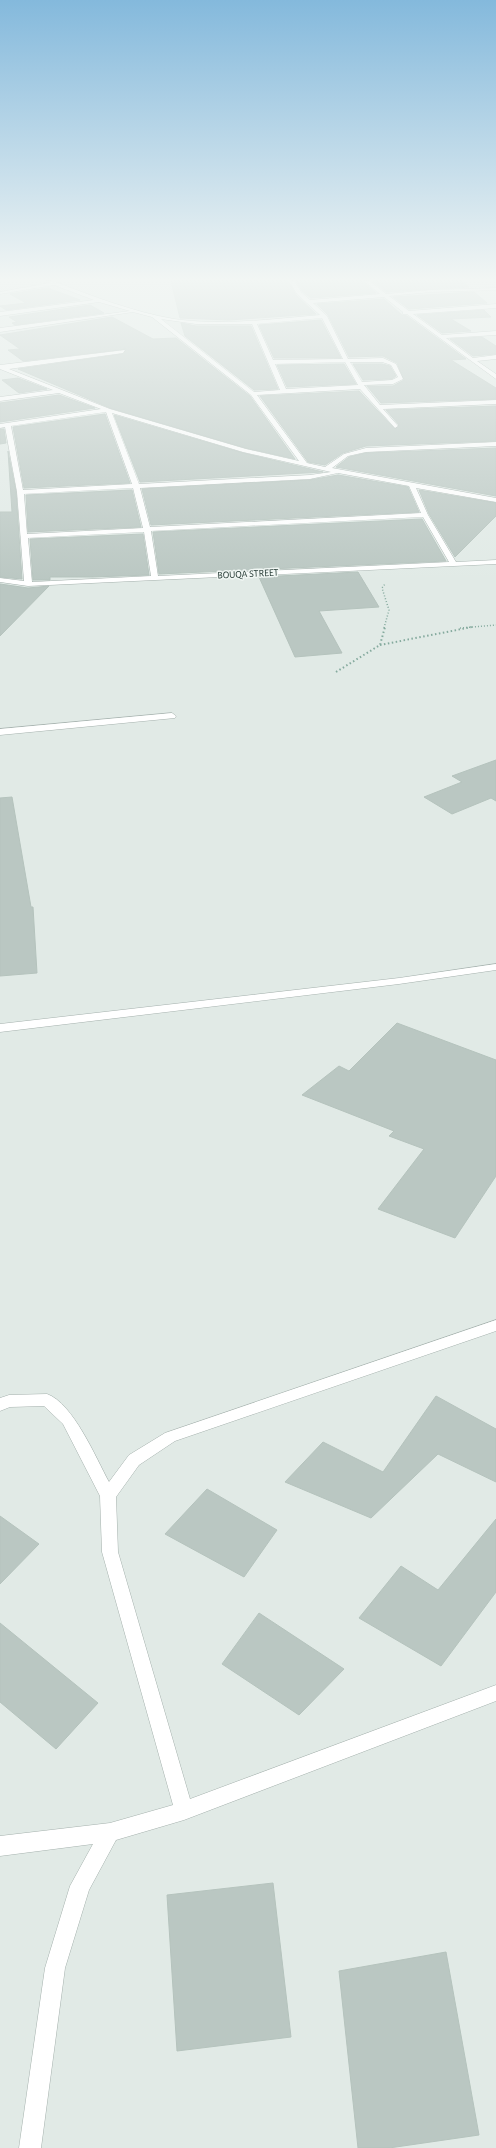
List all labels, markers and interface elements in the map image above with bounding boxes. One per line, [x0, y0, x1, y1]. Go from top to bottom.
street label: BOUQA STREET [217, 567, 279, 581]

